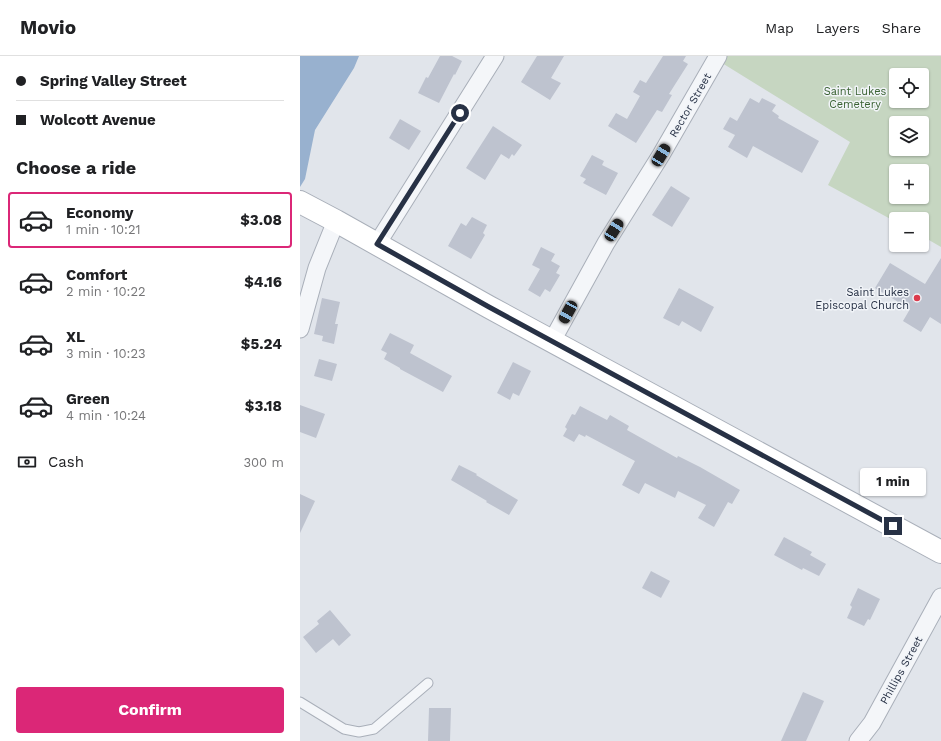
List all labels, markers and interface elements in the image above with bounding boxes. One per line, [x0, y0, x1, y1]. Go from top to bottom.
text: Movio [20, 16, 76, 39]
text: Map [765, 20, 794, 36]
text: Layers [816, 20, 860, 36]
text: Share [882, 20, 921, 36]
map controls [889, 68, 929, 252]
button: locate [889, 68, 929, 108]
street label: Rector Street [667, 71, 714, 140]
text: Spring Valley Street [40, 72, 187, 90]
park label: Saint Lukes Cemetery [824, 85, 887, 111]
route start [451, 104, 469, 122]
text: Wolcott Avenue [40, 111, 156, 129]
button: layers [889, 116, 929, 156]
car [650, 142, 672, 168]
text: Choose a ride [16, 157, 136, 178]
button: + [889, 164, 929, 204]
icon: car [18, 202, 54, 238]
text: Economy [66, 204, 133, 222]
text: $3.08 [240, 211, 282, 229]
button: − [889, 212, 929, 252]
car [603, 217, 625, 243]
text: 1 min · 10:21 [66, 222, 141, 237]
icon: car [18, 264, 54, 300]
text: Comfort [66, 266, 127, 284]
text: $4.16 [244, 273, 282, 291]
text: 2 min · 10:22 [66, 284, 146, 299]
place label: Saint Lukes Episcopal Church [815, 286, 909, 312]
marker: Saint Lukes Episcopal Church [912, 293, 922, 303]
car [557, 299, 579, 325]
icon: car [18, 326, 54, 362]
text: XL [66, 328, 85, 346]
text: $5.24 [241, 335, 282, 353]
text: 3 min · 10:23 [66, 346, 146, 361]
icon: car [18, 388, 54, 424]
text: Green [66, 390, 110, 408]
text: $3.18 [245, 397, 282, 415]
text: 4 min · 10:24 [66, 408, 146, 423]
icon: cash [16, 451, 38, 473]
text: Cash [48, 453, 84, 471]
text: 300 m [243, 455, 284, 470]
callout: 1 min [860, 468, 926, 496]
text: 1 min [876, 474, 910, 489]
route end [884, 517, 902, 535]
street label: Phillips Street [877, 634, 926, 706]
button: Confirm [16, 687, 284, 733]

